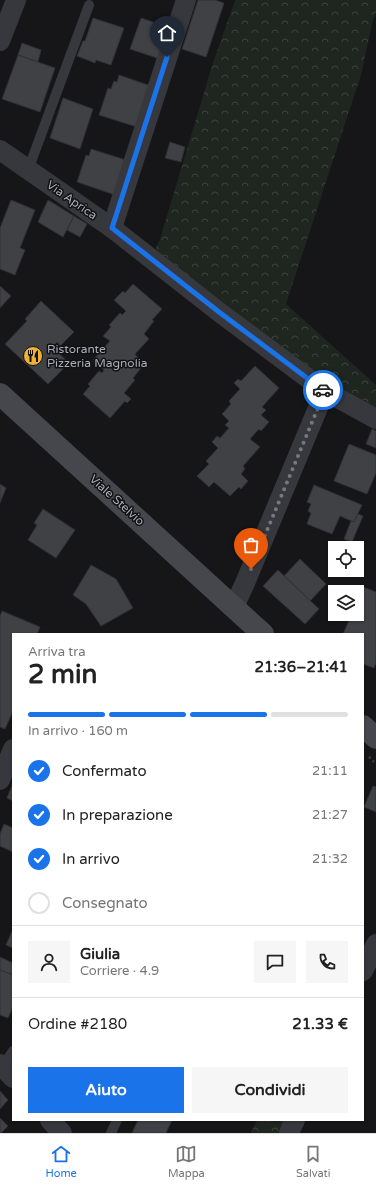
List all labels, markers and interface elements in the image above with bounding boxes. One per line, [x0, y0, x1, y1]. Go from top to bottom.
pin [150, 16, 184, 57]
icon: home [156, 22, 178, 44]
street label: Via Aprica [44, 178, 100, 222]
place label: Ristorante Pizzeria Magnolia [47, 342, 147, 370]
restaurant icon: Ristorante Pizzeria Magnolia [22, 345, 44, 367]
courier [303, 370, 343, 410]
icon: car [312, 379, 334, 401]
street label: Viale Stelvio [87, 472, 147, 528]
pin [234, 528, 268, 569]
icon: bag [240, 534, 262, 556]
map controls [328, 541, 364, 621]
button: locate [328, 541, 364, 577]
button: layers [328, 585, 364, 621]
text: Arriva tra [28, 644, 86, 660]
text: 21:36–21:41 [255, 658, 348, 676]
text: 2 min [28, 659, 97, 690]
text: In arrivo · 160 m [28, 723, 128, 739]
icon: check [28, 760, 50, 782]
text: Confermato [62, 762, 147, 780]
text: 21:11 [312, 763, 348, 779]
icon: check [28, 804, 50, 826]
text: In preparazione [62, 806, 173, 824]
text: 21:27 [312, 807, 348, 823]
icon: check [28, 848, 50, 870]
text: In arrivo [62, 850, 120, 868]
text: 21:32 [312, 851, 348, 867]
text: Consegnato [62, 894, 148, 912]
button: person [28, 941, 70, 983]
button: chat [254, 941, 296, 983]
button: phone [306, 941, 348, 983]
text: Giulia [80, 945, 120, 963]
text: Corriere · 4.9 [80, 963, 159, 979]
text: Ordine #2180 [28, 1015, 127, 1033]
text: 21.33 € [292, 1015, 348, 1033]
button: Aiuto [28, 1067, 184, 1113]
button: Condividi [192, 1067, 348, 1113]
tab: Home [46, 1143, 77, 1180]
tab: Mappa [168, 1143, 205, 1180]
tab: Salvati [296, 1143, 330, 1180]

